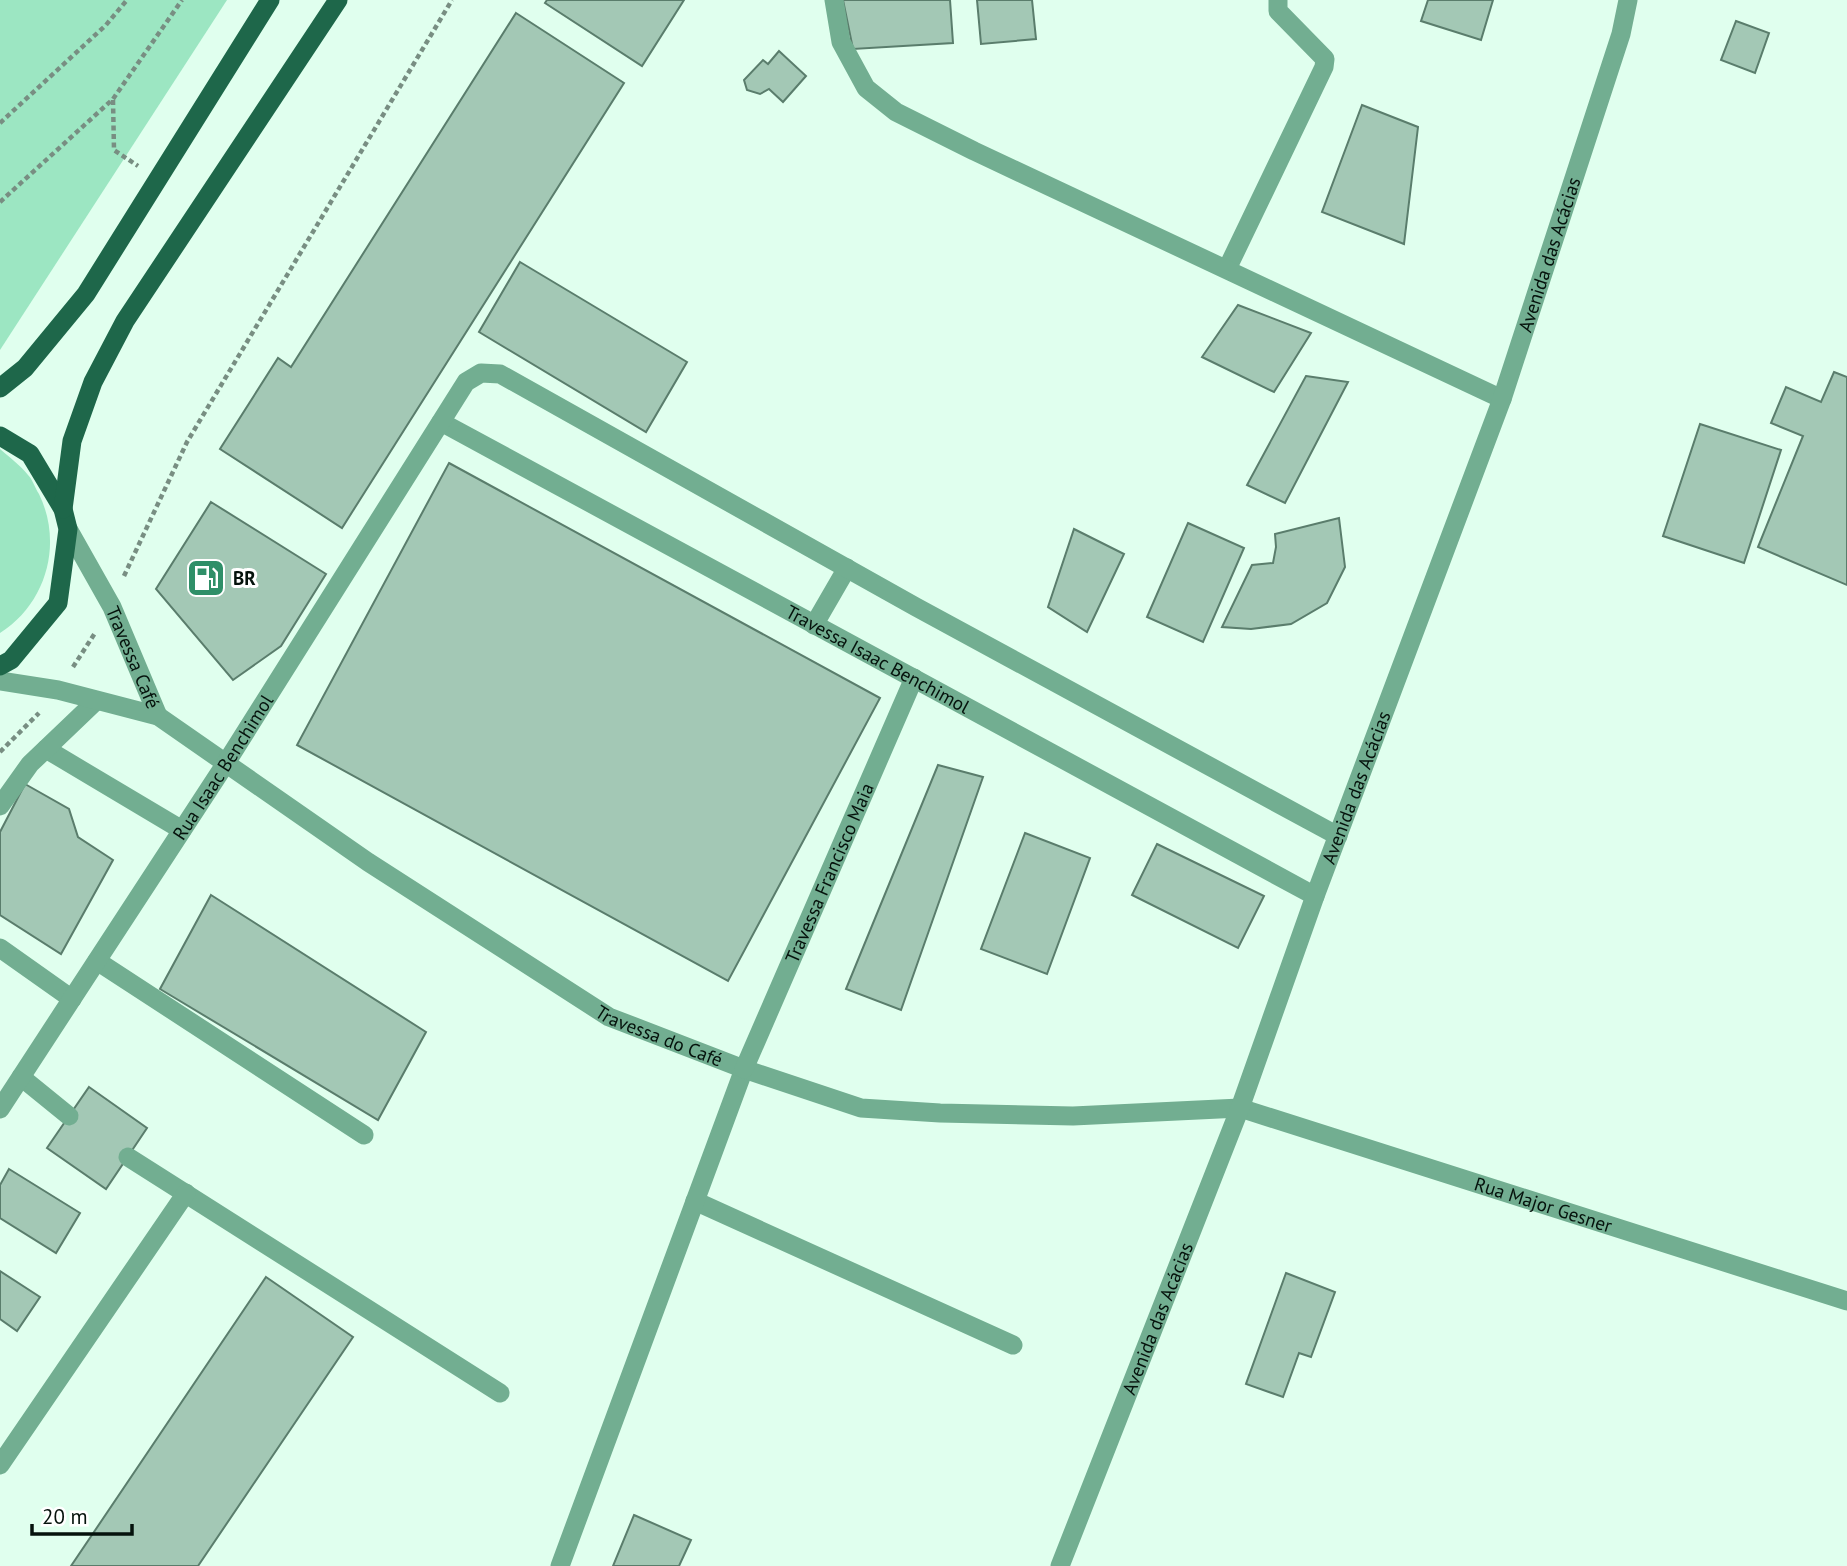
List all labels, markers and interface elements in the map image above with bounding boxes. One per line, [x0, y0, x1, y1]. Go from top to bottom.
street label: Avenida das Acácias [1513, 174, 1586, 335]
fuel station icon: BR [185, 557, 227, 599]
place label: BR [233, 566, 256, 590]
street label: Travessa Isaac Benchimol [782, 599, 974, 719]
street label: Travessa Café [101, 602, 165, 712]
street label: Rua Isaac Benchimol [167, 690, 278, 844]
street label: Avenida das Acácias [1316, 708, 1396, 867]
street label: Travessa Francisco Maia [780, 779, 879, 966]
street label: Travessa do Café [591, 1000, 726, 1072]
street label: Rua Major Gesner [1472, 1171, 1616, 1238]
street label: Avenida das Acácias [1117, 1239, 1198, 1398]
scale bar [32, 1492, 131, 1536]
text: 20 m [42, 1503, 88, 1530]

